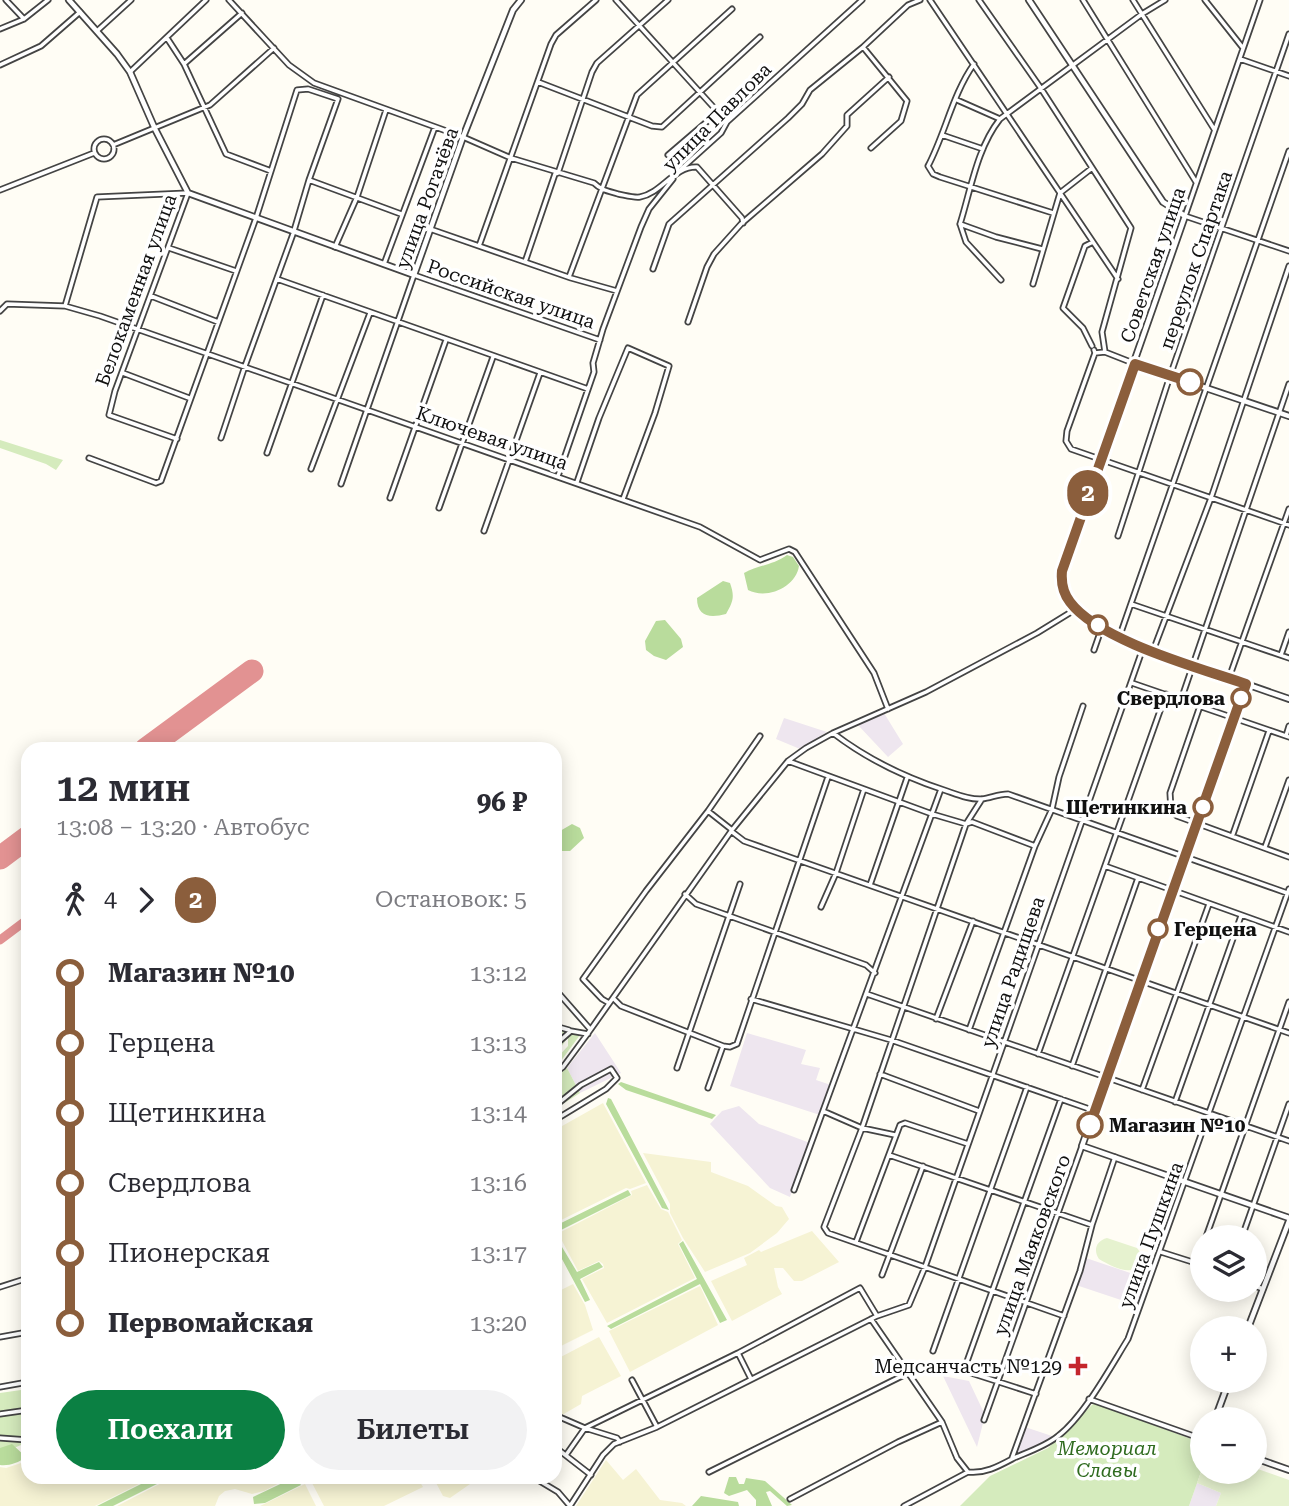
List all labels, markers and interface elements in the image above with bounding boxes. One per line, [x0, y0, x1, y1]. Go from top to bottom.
street label: улица Павлова [658, 57, 777, 176]
street label: улица Рогачёва [391, 124, 463, 272]
street label: переулок Спартака [1155, 167, 1238, 352]
street label: Советская улица [1116, 183, 1191, 346]
street label: Белокаменная улица [91, 190, 182, 389]
street label: Российская улица [424, 254, 599, 334]
unlabelled marker [1177, 369, 1203, 395]
street label: Ключевая улица [413, 401, 572, 475]
line badge: 2 [1065, 470, 1111, 516]
text: 2 [1081, 479, 1095, 507]
unlabelled marker [1088, 615, 1108, 635]
place label: Свердлова [1117, 687, 1225, 710]
marker: Свердлова [1231, 688, 1251, 708]
text: 12 мин [56, 766, 190, 810]
text: 96 ₽ [477, 787, 527, 817]
place label: Щетинкина [1066, 796, 1187, 819]
marker: Щетинкина [1193, 797, 1213, 817]
text: 13:08 – 13:20 · Автобус [56, 814, 310, 841]
icon: walk [56, 881, 94, 919]
icon: forward [127, 881, 165, 919]
text: 4 [104, 886, 117, 913]
text: 2 [189, 886, 202, 914]
text: Остановок: 5 [375, 886, 527, 913]
street label: улица Радищева [976, 893, 1050, 1051]
place label: Герцена [1174, 918, 1257, 941]
marker: Герцена [1148, 919, 1168, 939]
text: Магазин №10 [108, 958, 295, 988]
text: 13:12 [470, 960, 527, 987]
text: Герцена [108, 1028, 215, 1058]
text: 13:13 [470, 1030, 527, 1057]
text: Щетинкина [108, 1098, 266, 1128]
text: 13:14 [470, 1100, 527, 1127]
marker: Магазин №10 [1077, 1112, 1103, 1138]
place label: Магазин №10 [1109, 1114, 1246, 1137]
street label: улица Маяковского [989, 1151, 1075, 1339]
street label: улица Пушкина [1114, 1158, 1188, 1311]
text: Свердлова [108, 1168, 251, 1198]
text: 13:16 [470, 1170, 527, 1197]
map controls [1190, 1225, 1267, 1484]
button: layers [1190, 1225, 1267, 1302]
text: Пионерская [108, 1238, 270, 1268]
text: 13:17 [470, 1240, 527, 1267]
text: Первомайская [108, 1308, 313, 1338]
text: 13:20 [470, 1310, 527, 1337]
button: + [1190, 1316, 1267, 1393]
place label: Медсанчасть №129 [874, 1355, 1062, 1378]
marker: Медсанчасть №129 [1068, 1356, 1088, 1376]
button: Поехали [56, 1390, 285, 1470]
button: Билеты [299, 1390, 527, 1470]
button: − [1190, 1407, 1267, 1484]
park label: Мемориал Славы [1056, 1437, 1157, 1482]

